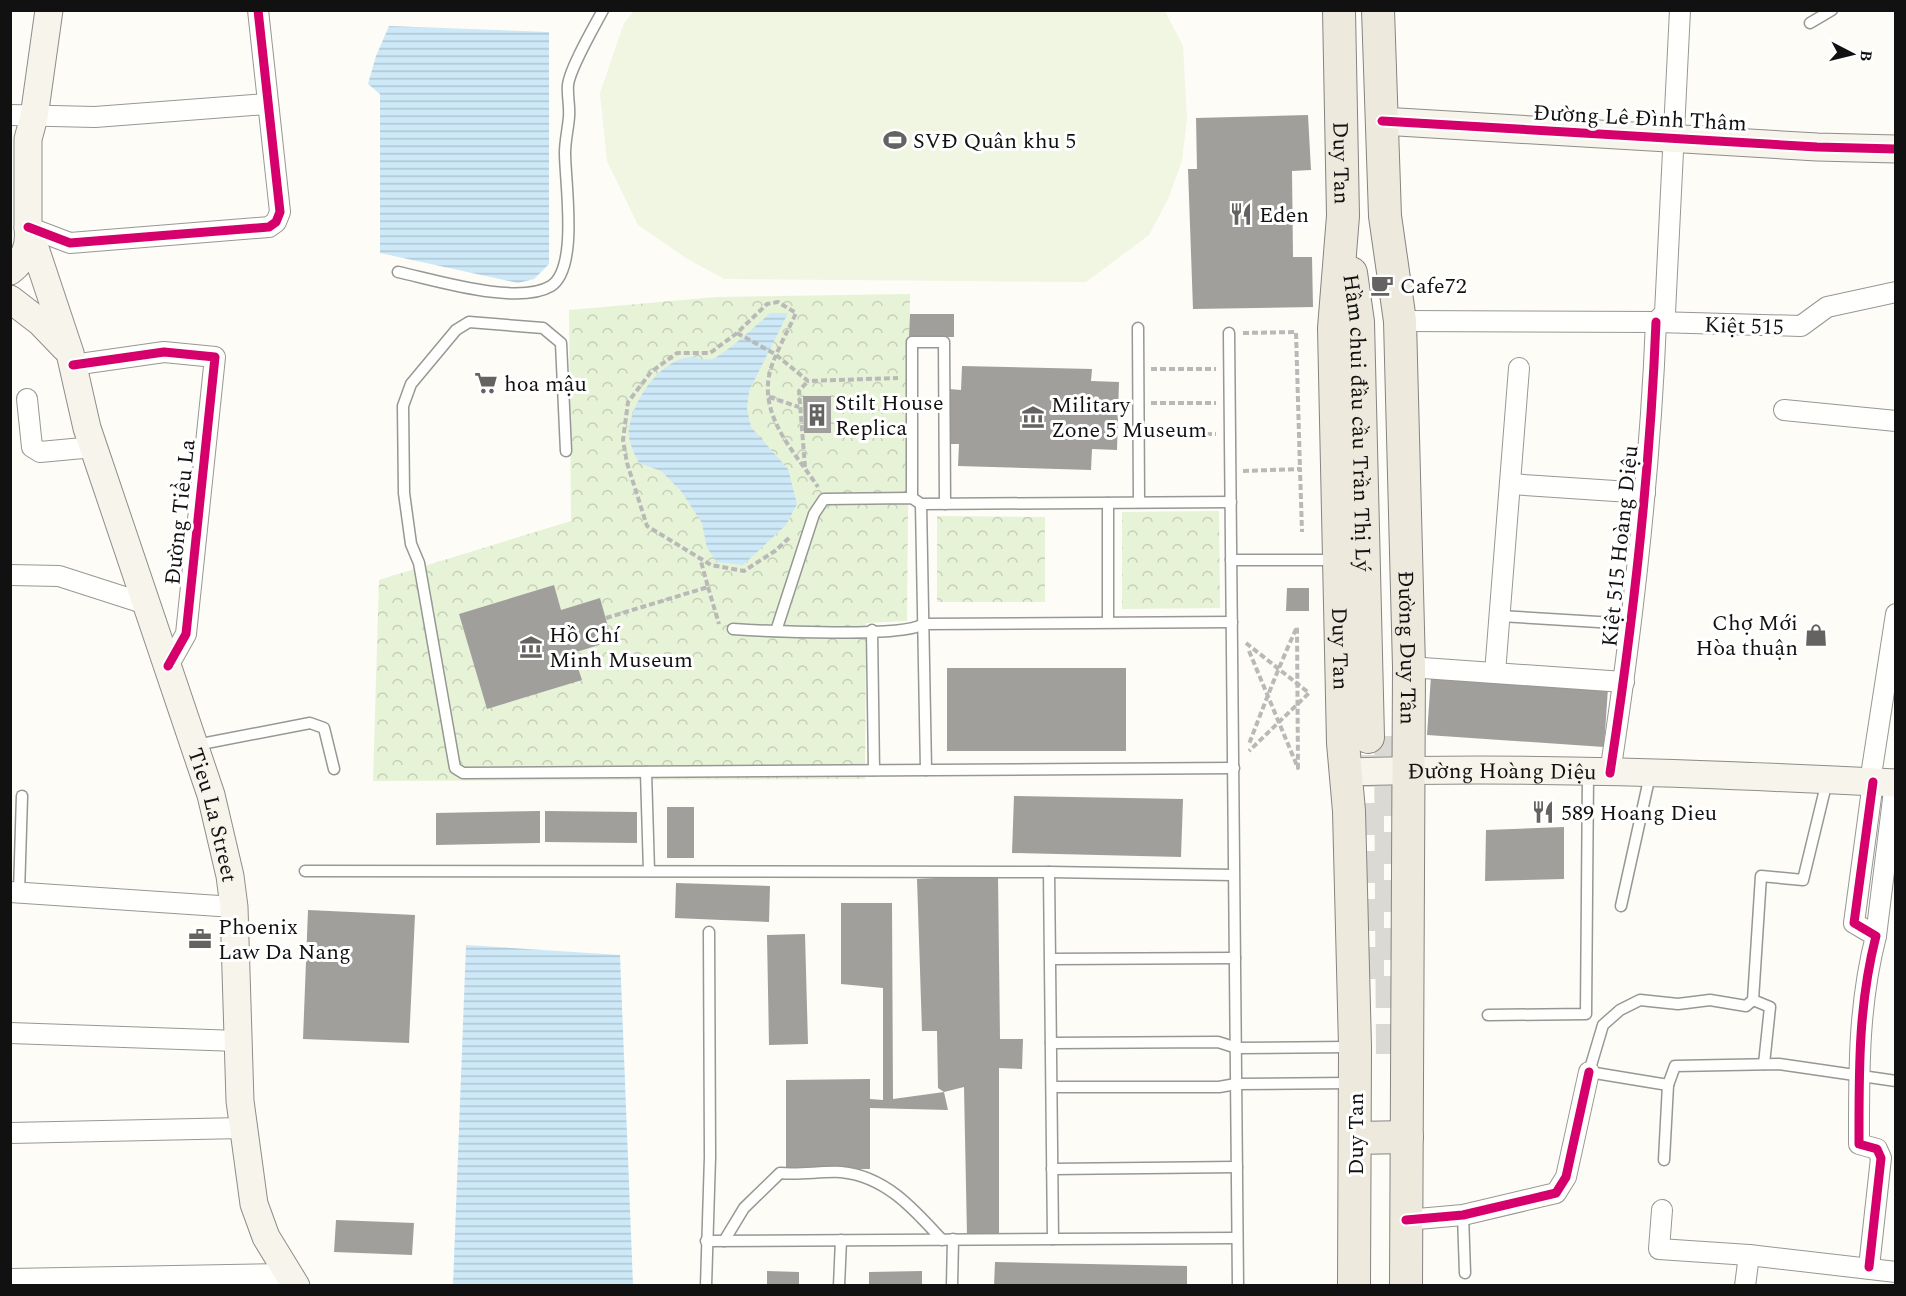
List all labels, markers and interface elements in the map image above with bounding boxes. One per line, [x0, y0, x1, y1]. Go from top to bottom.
north arrow [1822, 24, 1882, 84]
text: B [1853, 49, 1878, 63]
street label: Đường Lê Đình Thâm [1532, 96, 1748, 141]
street label: Duy Tan [1323, 121, 1358, 205]
place label: SVĐ Quân khu 5 [913, 125, 1076, 158]
sports icon: SVĐ Quân khu 5 [882, 127, 908, 153]
place label: Eden [1259, 199, 1309, 232]
restaurant icon: Eden [1228, 201, 1254, 227]
place label: Cafe72 [1400, 270, 1467, 303]
street label: Hầm chui đầu cầu Trần Thị Lý [1333, 272, 1379, 573]
cafe icon: Cafe72 [1369, 272, 1395, 298]
street label: Kiệt 515 [1704, 309, 1784, 344]
place label: hoa mậu [504, 368, 587, 401]
supermarket icon: hoa mậu [473, 370, 499, 396]
place label: Stilt House Replica [835, 387, 944, 445]
place label: Military Zone 5 Museum [1051, 389, 1207, 447]
building icon: Stilt House Replica [804, 402, 830, 428]
museum icon: Military Zone 5 Museum [1020, 404, 1046, 430]
street label: Đường Tiểu La [156, 437, 205, 587]
street label: Kiệt 515 Hoàng Diệu [1593, 444, 1647, 649]
street label: Đường Duy Tân [1388, 570, 1424, 725]
street label: Duy Tan [1322, 607, 1357, 690]
place label: Chợ Mới Hòa thuận [1695, 607, 1798, 665]
place label: Hồ Chí Minh Museum [549, 619, 693, 677]
shop icon: Chợ Mới Hòa thuận [1803, 622, 1829, 648]
museum icon: Hồ Chí Minh Museum [518, 634, 544, 660]
street label: Tieu La Street [178, 744, 246, 884]
street label: Đường Hoàng Diệu [1407, 755, 1597, 789]
place label: 589 Hoang Dieu [1561, 797, 1717, 830]
restaurant icon: 589 Hoang Dieu [1530, 799, 1556, 825]
place label: Phoenix Law Da Nang [218, 911, 351, 969]
office icon: Phoenix Law Da Nang [187, 926, 213, 952]
street label: Duy Tan [1340, 1093, 1373, 1175]

